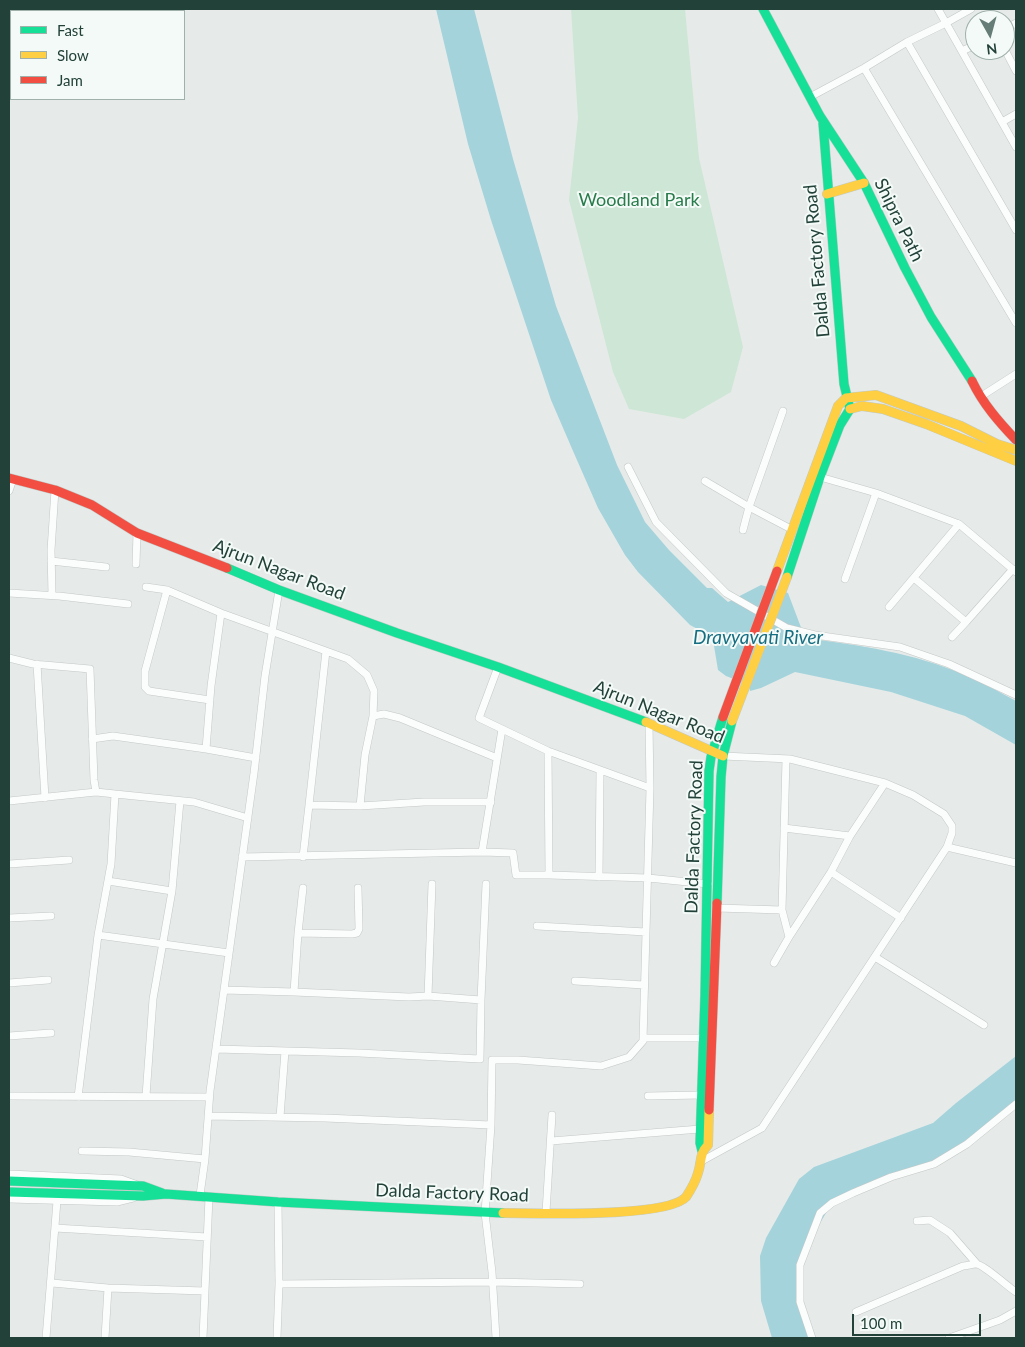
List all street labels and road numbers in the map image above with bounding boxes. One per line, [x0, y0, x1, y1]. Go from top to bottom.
street label: Shipra Path [870, 175, 928, 265]
street label: Dalda Factory Road [800, 184, 834, 338]
street label: Ajrun Nagar Road [210, 535, 348, 605]
street label: Ajrun Nagar Road [590, 676, 728, 748]
street label: Dalda Factory Road [681, 760, 707, 914]
street label: Dalda Factory Road [375, 1180, 529, 1206]

